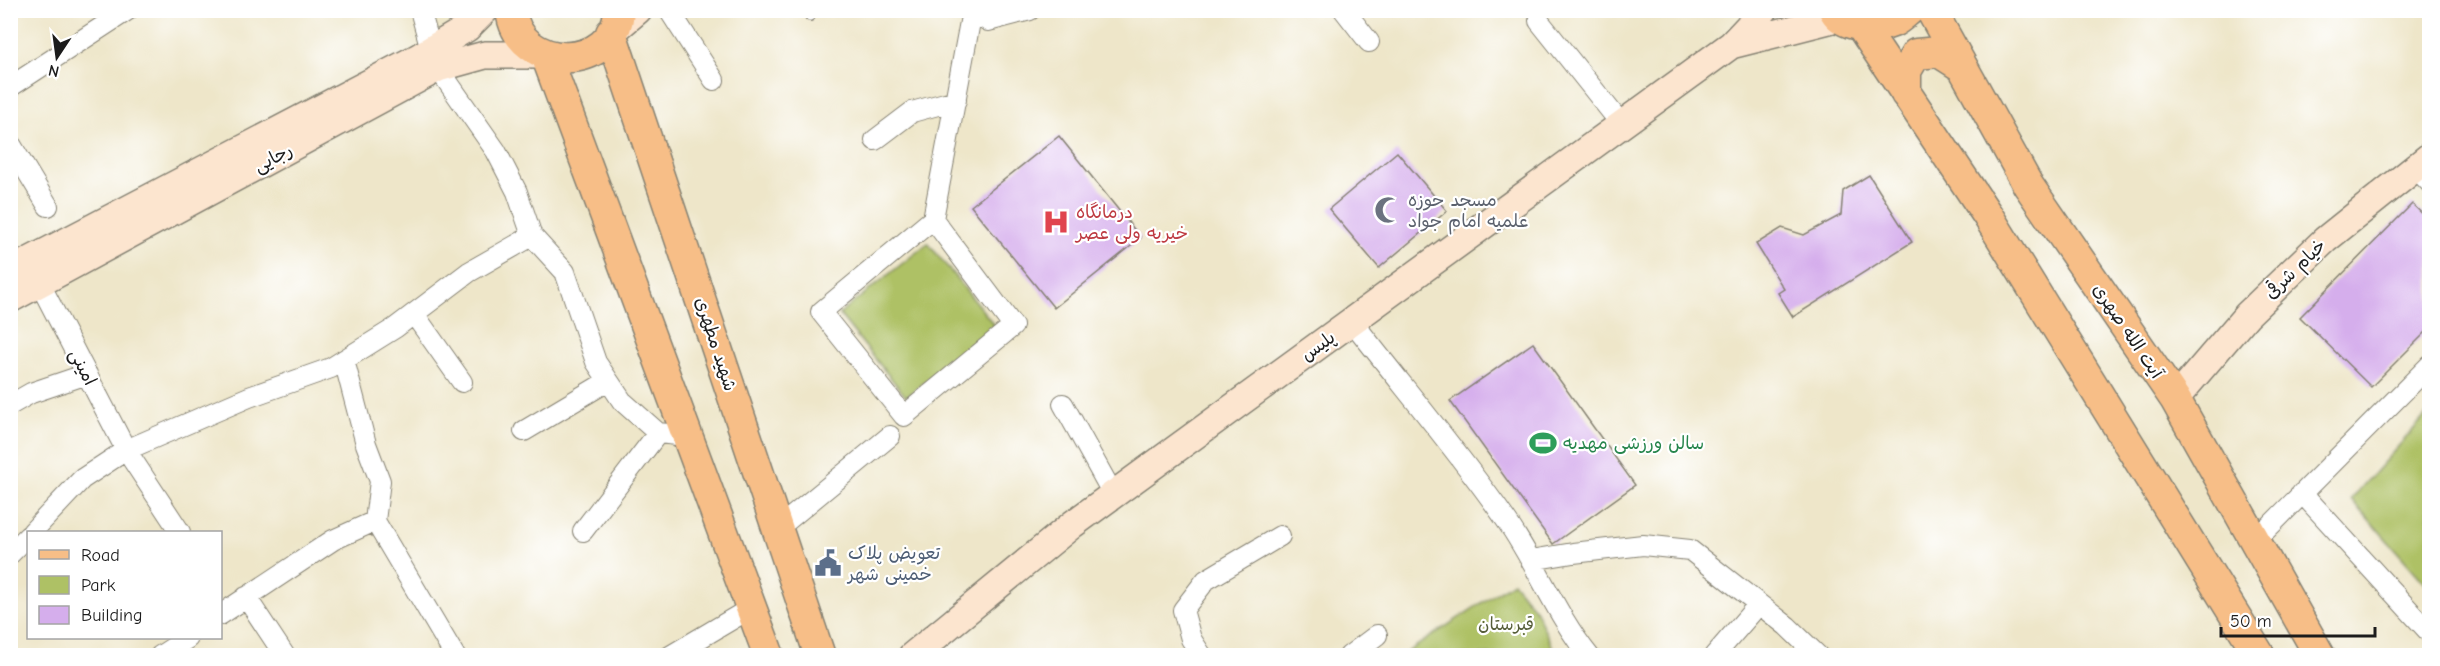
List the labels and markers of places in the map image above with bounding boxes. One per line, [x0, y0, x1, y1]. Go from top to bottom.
place label: مسجد حوزه علمیه امام جواد [1408, 190, 1528, 235]
mosque icon: مسجد حوزه علمیه امام جواد [1373, 195, 1403, 225]
place label: درمانگاه خیریه ولی عصر [1074, 202, 1188, 244]
hospital icon: درمانگاه خیریه ولی عصر [1041, 207, 1071, 237]
sports icon: سالن ورزشی مهدیه [1528, 428, 1558, 458]
place label: سالن ورزشی مهدیه [1563, 433, 1704, 454]
place label: تعویض پلاک خمینی شهر [846, 543, 941, 585]
public building icon: تعویض پلاک خمینی شهر [813, 548, 843, 578]

